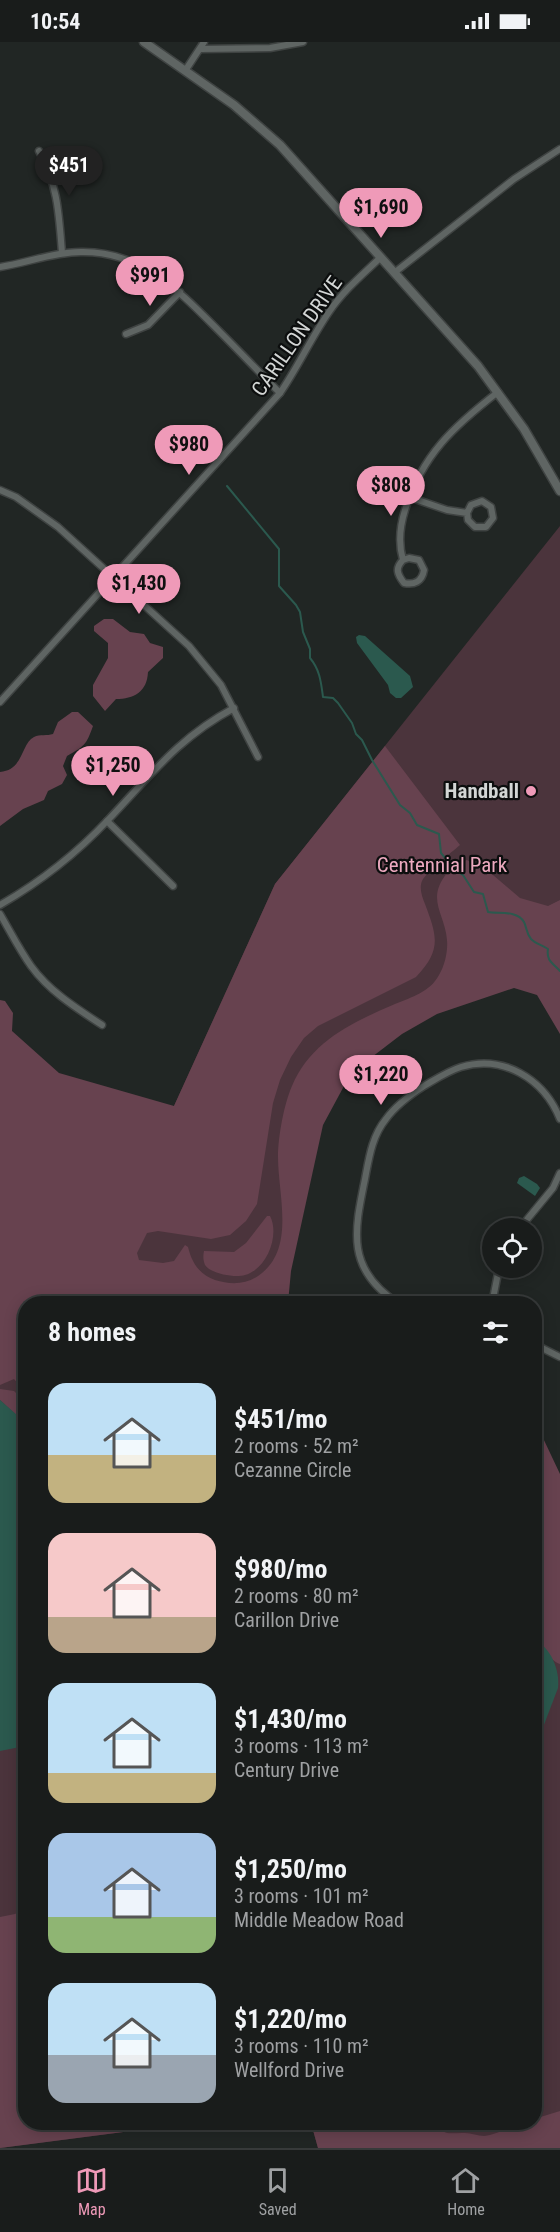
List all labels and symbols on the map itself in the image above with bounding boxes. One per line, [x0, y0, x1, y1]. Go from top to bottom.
pin: $451 [33, 146, 105, 197]
pin: $1,690 [332, 188, 430, 239]
pin: $991 [114, 256, 186, 307]
street label: CARILLON DRIVE [247, 271, 347, 401]
pin: $980 [153, 425, 225, 476]
pin: $808 [355, 466, 427, 517]
pin: $1,430 [90, 564, 188, 615]
pin: $1,250 [64, 746, 162, 797]
place label: Handball [445, 779, 519, 803]
marker: Handball [524, 784, 538, 798]
park label: Centennial Park [377, 853, 508, 877]
pin: $1,220 [332, 1055, 430, 1106]

